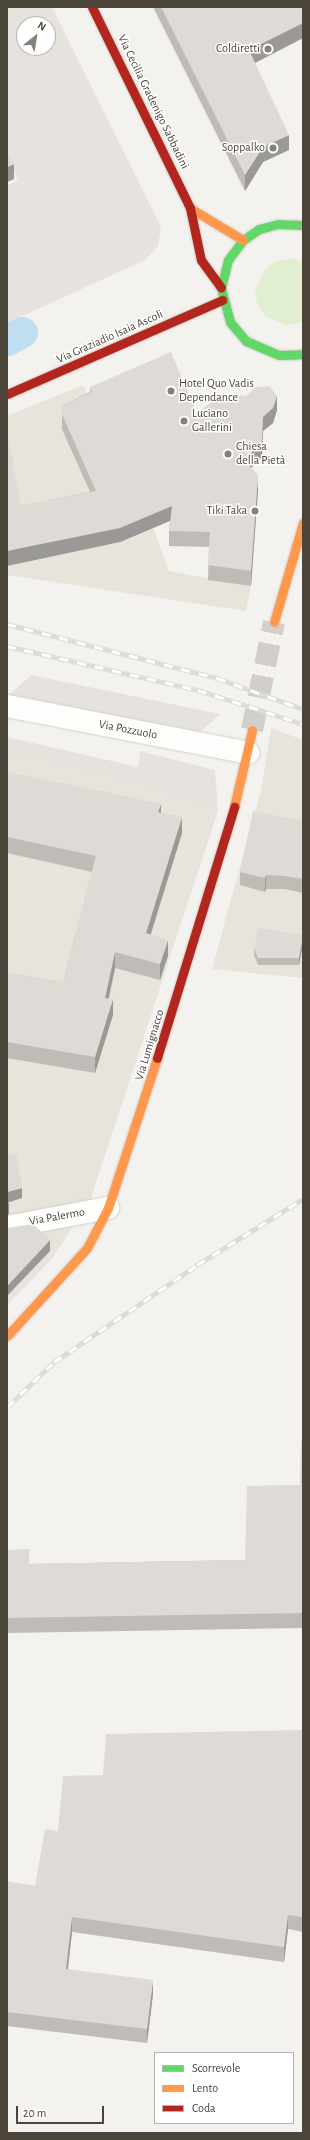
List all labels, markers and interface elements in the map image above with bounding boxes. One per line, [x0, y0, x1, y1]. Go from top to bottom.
north arrow [16, 16, 56, 56]
text: N [36, 19, 48, 33]
street label: Via Cecilia Gradenigo Sabbadini [114, 33, 192, 171]
place label: Coldiretti [216, 42, 260, 56]
marker: Coldiretti [263, 44, 273, 54]
place label: Soppalko [222, 141, 265, 155]
marker: Soppalko [268, 143, 278, 153]
street label: Via Graziadio Isaia Ascoli [55, 307, 165, 367]
place label: Hotel Quo Vadis Dependance [179, 377, 254, 405]
marker: Hotel Quo Vadis Dependance [166, 386, 176, 396]
place label: Luciano Gallerini [192, 407, 232, 435]
marker: Luciano Gallerini [179, 416, 189, 426]
place label: Chiesa della Pietà [236, 440, 285, 468]
marker: Chiesa della Pietà [223, 449, 233, 459]
place label: Tiki Taka [206, 504, 247, 518]
marker: Tiki Taka [250, 506, 260, 516]
street label: Via Pozzuolo [97, 717, 159, 743]
street label: Via Lumignacco [132, 1008, 168, 1082]
street label: Via Palermo [28, 1205, 86, 1229]
legend [154, 2052, 294, 2124]
text: Scorrevole [192, 2062, 240, 2074]
text: Lento [192, 2082, 218, 2094]
scale bar [18, 2098, 106, 2124]
text: Coda [192, 2102, 216, 2114]
text: 20 m [23, 2107, 46, 2119]

